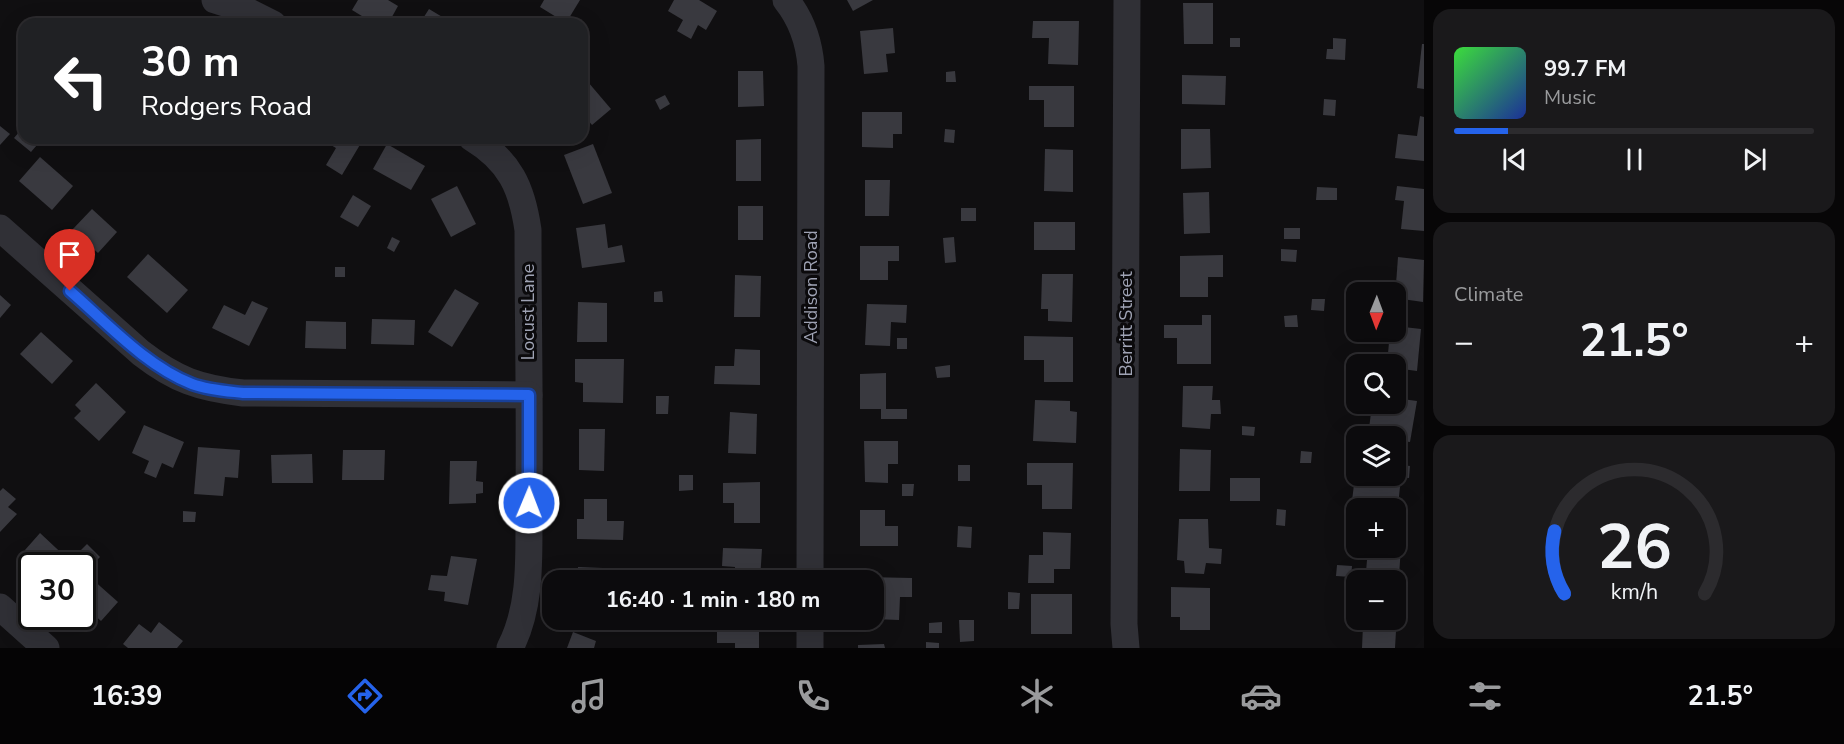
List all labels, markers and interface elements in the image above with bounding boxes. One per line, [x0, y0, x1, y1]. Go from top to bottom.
text: 30 m [141, 34, 240, 91]
icon: left [42, 42, 120, 120]
text: 99.7 FM [1544, 54, 1626, 84]
text: Music [1544, 84, 1596, 111]
text: Rodgers Road [141, 88, 312, 125]
icon: previous [1498, 143, 1531, 176]
icon: pause [1618, 143, 1651, 176]
icon: next [1738, 143, 1771, 176]
pin [44, 229, 95, 291]
street label: Addison Road [799, 230, 823, 344]
icon: arrive [53, 238, 86, 271]
street label: Locust Lane [516, 264, 540, 360]
street label: Berritt Street [1114, 271, 1138, 376]
text: Climate [1454, 281, 1523, 308]
north arrow [1346, 282, 1406, 342]
map controls [1346, 282, 1406, 630]
text: 21.5° [1579, 311, 1689, 372]
text: − [1454, 320, 1474, 365]
text: + [1794, 320, 1814, 365]
button: search [1346, 354, 1406, 414]
button: layers [1346, 426, 1406, 486]
position arrow [497, 471, 561, 535]
button: + [1346, 498, 1406, 558]
text: 26 [1597, 505, 1671, 590]
speed limit sign: 30 [18, 552, 96, 630]
button: − [1346, 570, 1406, 630]
text: km/h [1610, 577, 1658, 607]
text: 16:40 · 1 min · 180 m [606, 585, 820, 615]
icon: directions [344, 675, 386, 717]
icon: music [568, 675, 610, 717]
icon: phone [792, 675, 834, 717]
icon: climate [1016, 675, 1058, 717]
icon: car [1240, 675, 1282, 717]
icon: filters [1464, 675, 1506, 717]
text: 16:39 [91, 678, 162, 715]
text: 21.5° [1687, 678, 1753, 715]

